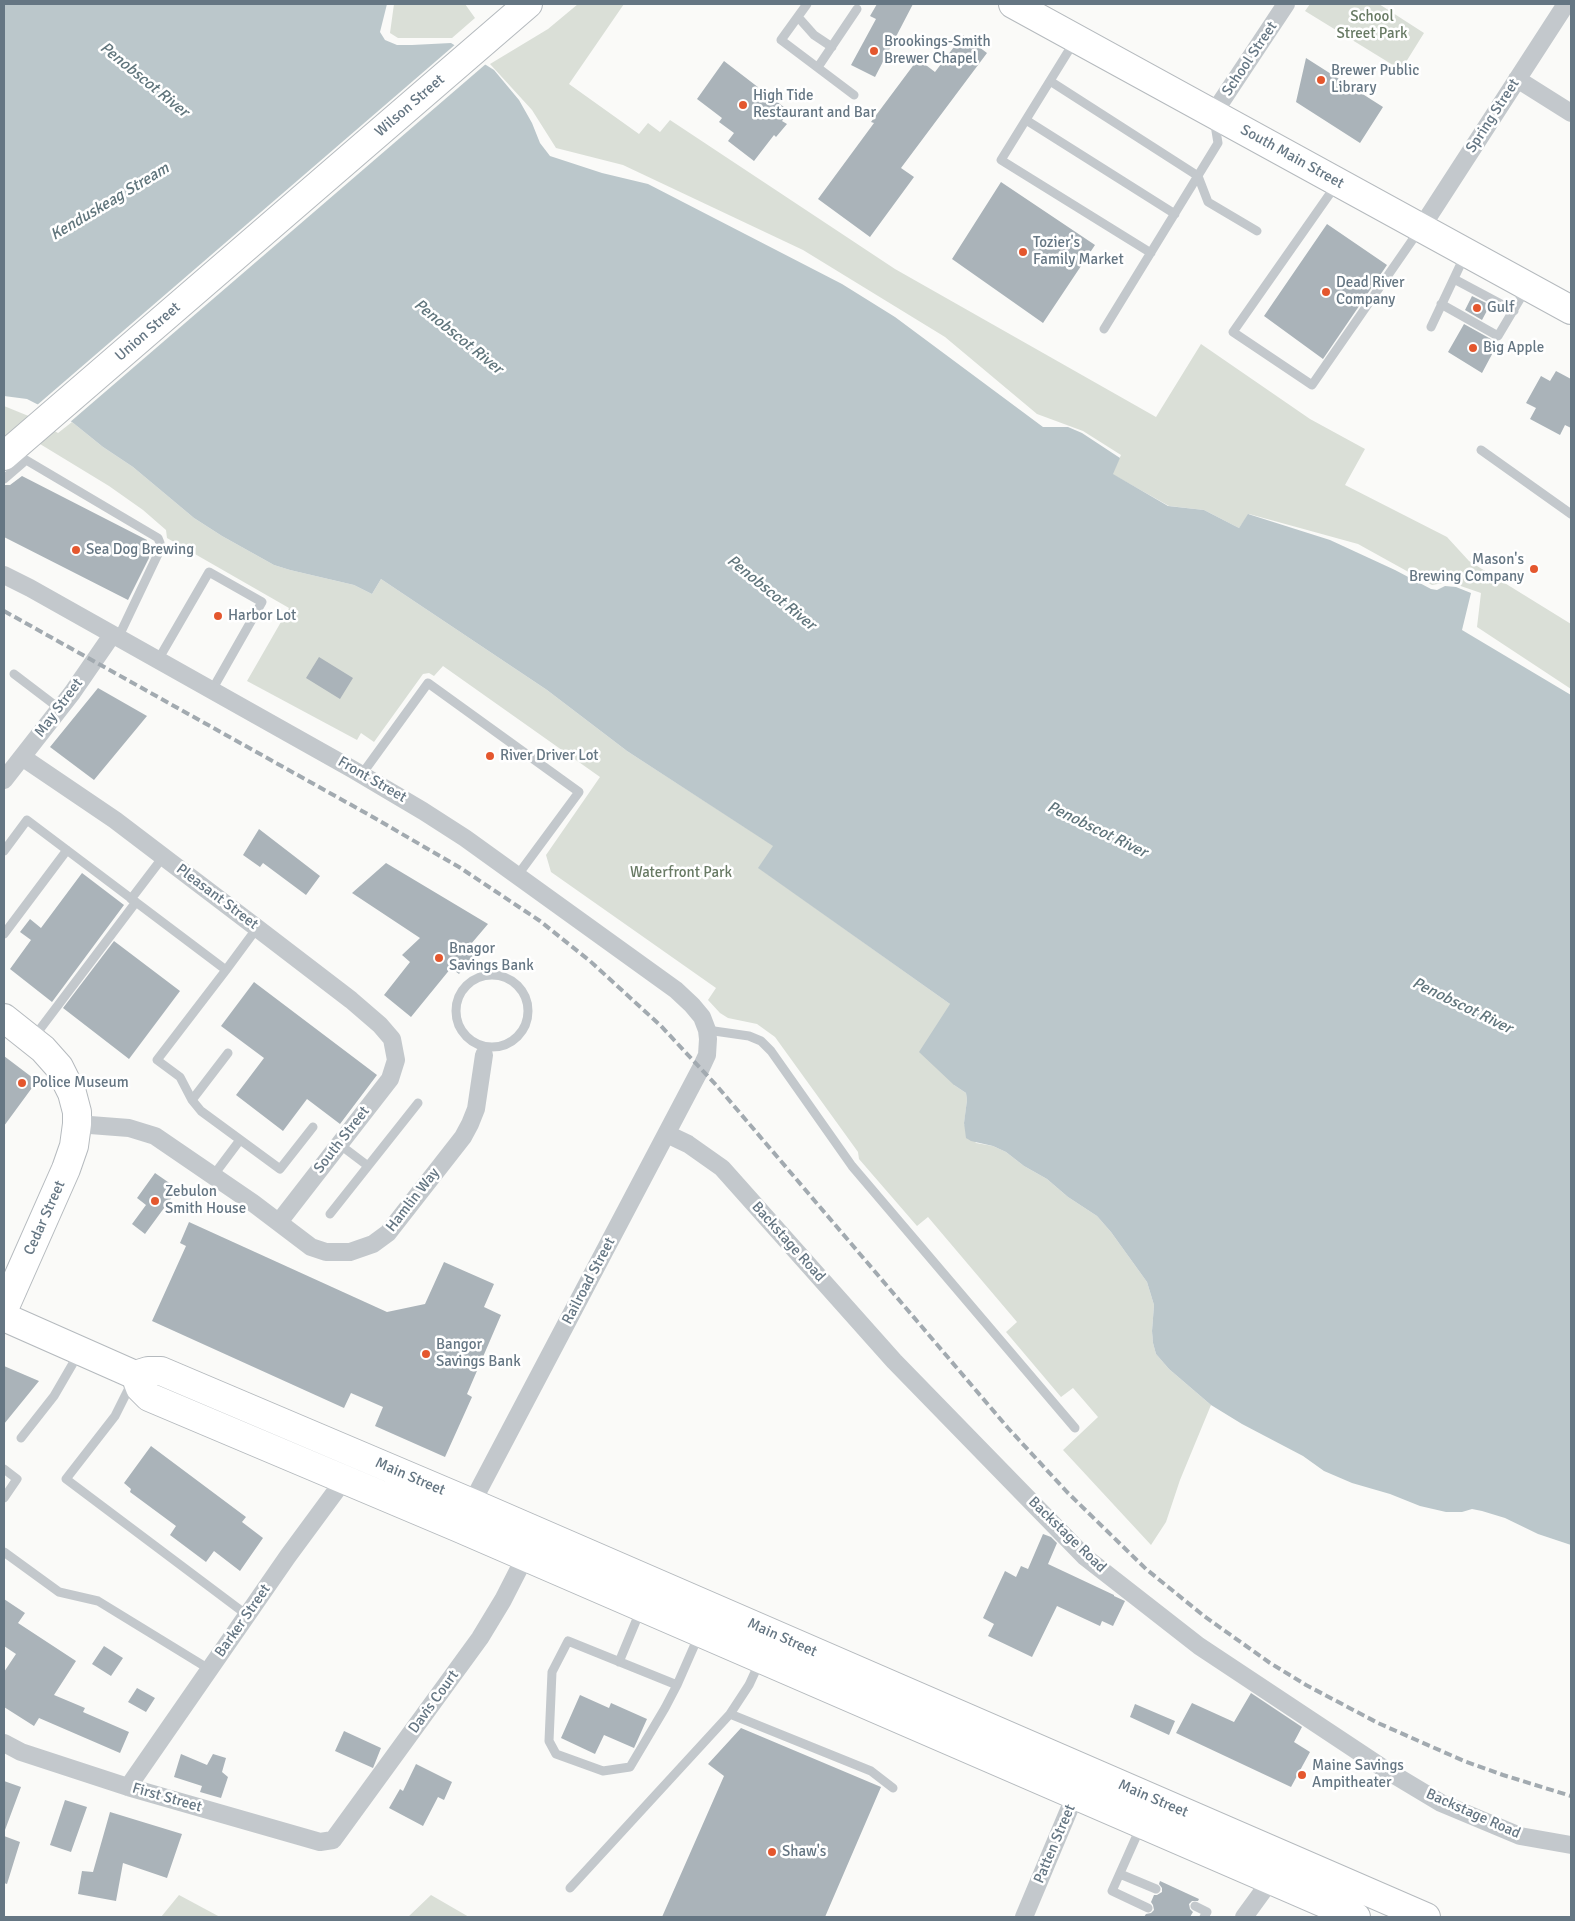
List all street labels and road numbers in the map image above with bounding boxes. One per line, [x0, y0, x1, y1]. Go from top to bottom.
street label: School Street [1219, 18, 1281, 100]
street label: Wilson Street [372, 71, 448, 141]
street label: Spring Street [1462, 76, 1524, 156]
street label: South Main Street [1237, 121, 1347, 193]
street label: Union Street [112, 299, 184, 365]
street label: May Street [31, 675, 87, 741]
street label: Front Street [334, 753, 410, 807]
street label: Pleasant Street [173, 860, 261, 934]
street label: South Street [310, 1103, 374, 1177]
street label: Hamlin Way [382, 1164, 444, 1236]
street label: Cedar Street [21, 1178, 69, 1258]
street label: Backstage Road [747, 1198, 829, 1286]
street label: Railroad Street [559, 1234, 619, 1328]
street label: Main Street [372, 1454, 448, 1500]
street label: Backstage Road [1024, 1493, 1110, 1577]
street label: Barker Street [211, 1581, 275, 1661]
street label: Main Street [744, 1615, 820, 1661]
street label: Davis Court [405, 1667, 463, 1737]
street label: Main Street [1115, 1776, 1191, 1822]
street label: First Street [130, 1779, 204, 1817]
street label: Backstage Road [1423, 1785, 1523, 1843]
street label: Patten Street [1030, 1802, 1080, 1886]

